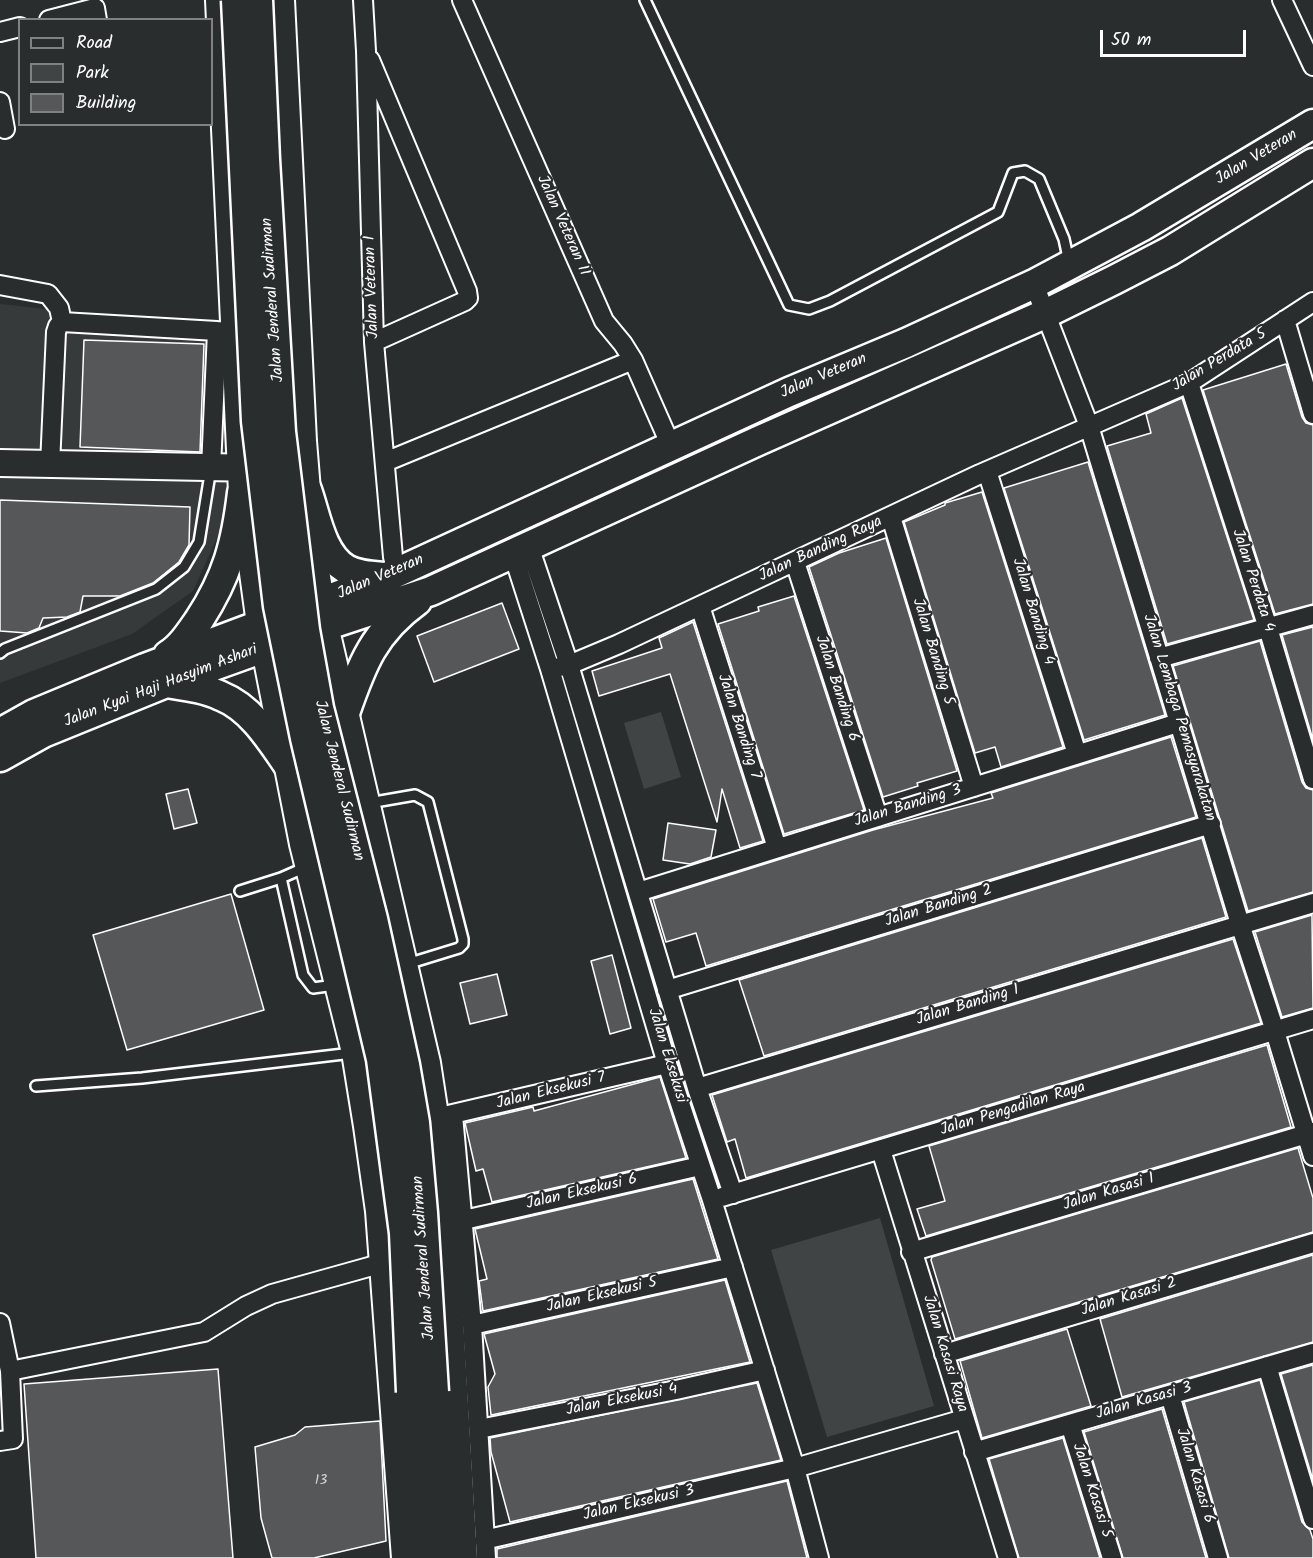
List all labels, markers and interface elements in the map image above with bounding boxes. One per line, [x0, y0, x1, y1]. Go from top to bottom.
legend [18, 18, 213, 126]
scale bar [1103, 18, 1248, 56]
text: 50 m [1111, 26, 1151, 55]
text: Road [76, 29, 112, 58]
text: Park [76, 59, 109, 88]
text: Building [76, 89, 136, 118]
street label: Jalan Veteran [1213, 126, 1301, 190]
street label: Jalan Veteran II [531, 173, 593, 279]
street label: Jalan Jenderal Sudirman [259, 217, 289, 383]
street label: Jalan Veteran I [362, 235, 384, 339]
street label: Jalan Perdata 5 [1169, 325, 1271, 397]
street label: Jalan Veteran [778, 350, 870, 404]
street label: Jalan Banding Raya [756, 513, 886, 587]
street label: Jalan Perdata 4 [1226, 527, 1278, 635]
street label: Jalan Veteran [335, 551, 427, 605]
street label: Jalan Banding 4 [1007, 556, 1057, 668]
street label: Jalan Banding 5 [907, 596, 957, 708]
street label: Jalan Lembaga Pemasyarakatan [1137, 612, 1219, 824]
street label: Jalan Banding 6 [810, 633, 862, 745]
street label: Jalan Kyai Haji Hasyim Ashari [61, 641, 261, 733]
street label: Jalan Banding 7 [712, 672, 764, 782]
street label: Jalan Jenderal Sudirman [309, 699, 367, 863]
street label: Jalan Banding 3 [852, 782, 964, 832]
street label: Jalan Banding 2 [883, 882, 995, 932]
street label: Jalan Banding 1 [914, 981, 1022, 1031]
street label: Jalan Eksekusi [642, 1006, 690, 1106]
street label: Jalan Eksekusi 7 [494, 1069, 608, 1115]
street label: Jalan Pengadilan Raya [938, 1079, 1088, 1141]
street label: Jalan Kasasi 1 [1061, 1170, 1157, 1216]
street label: Jalan Eksekusi 6 [525, 1171, 639, 1215]
street label: Jalan Jenderal Sudirman [410, 1175, 440, 1341]
street label: Jalan Eksekusi 5 [545, 1274, 659, 1318]
street label: Jalan Kasasi 2 [1079, 1274, 1179, 1322]
street label: Jalan Kasasi Raya [917, 1293, 971, 1415]
street label: Jalan Kasasi 3 [1094, 1379, 1194, 1425]
street label: Jalan Eksekusi 4 [565, 1381, 679, 1421]
street label: Jalan Kasasi 6 [1170, 1426, 1218, 1526]
street label: Jalan Kasasi 5 [1067, 1441, 1115, 1541]
house number: 13 [315, 1474, 327, 1490]
street label: Jalan Eksekusi 3 [581, 1482, 697, 1526]

